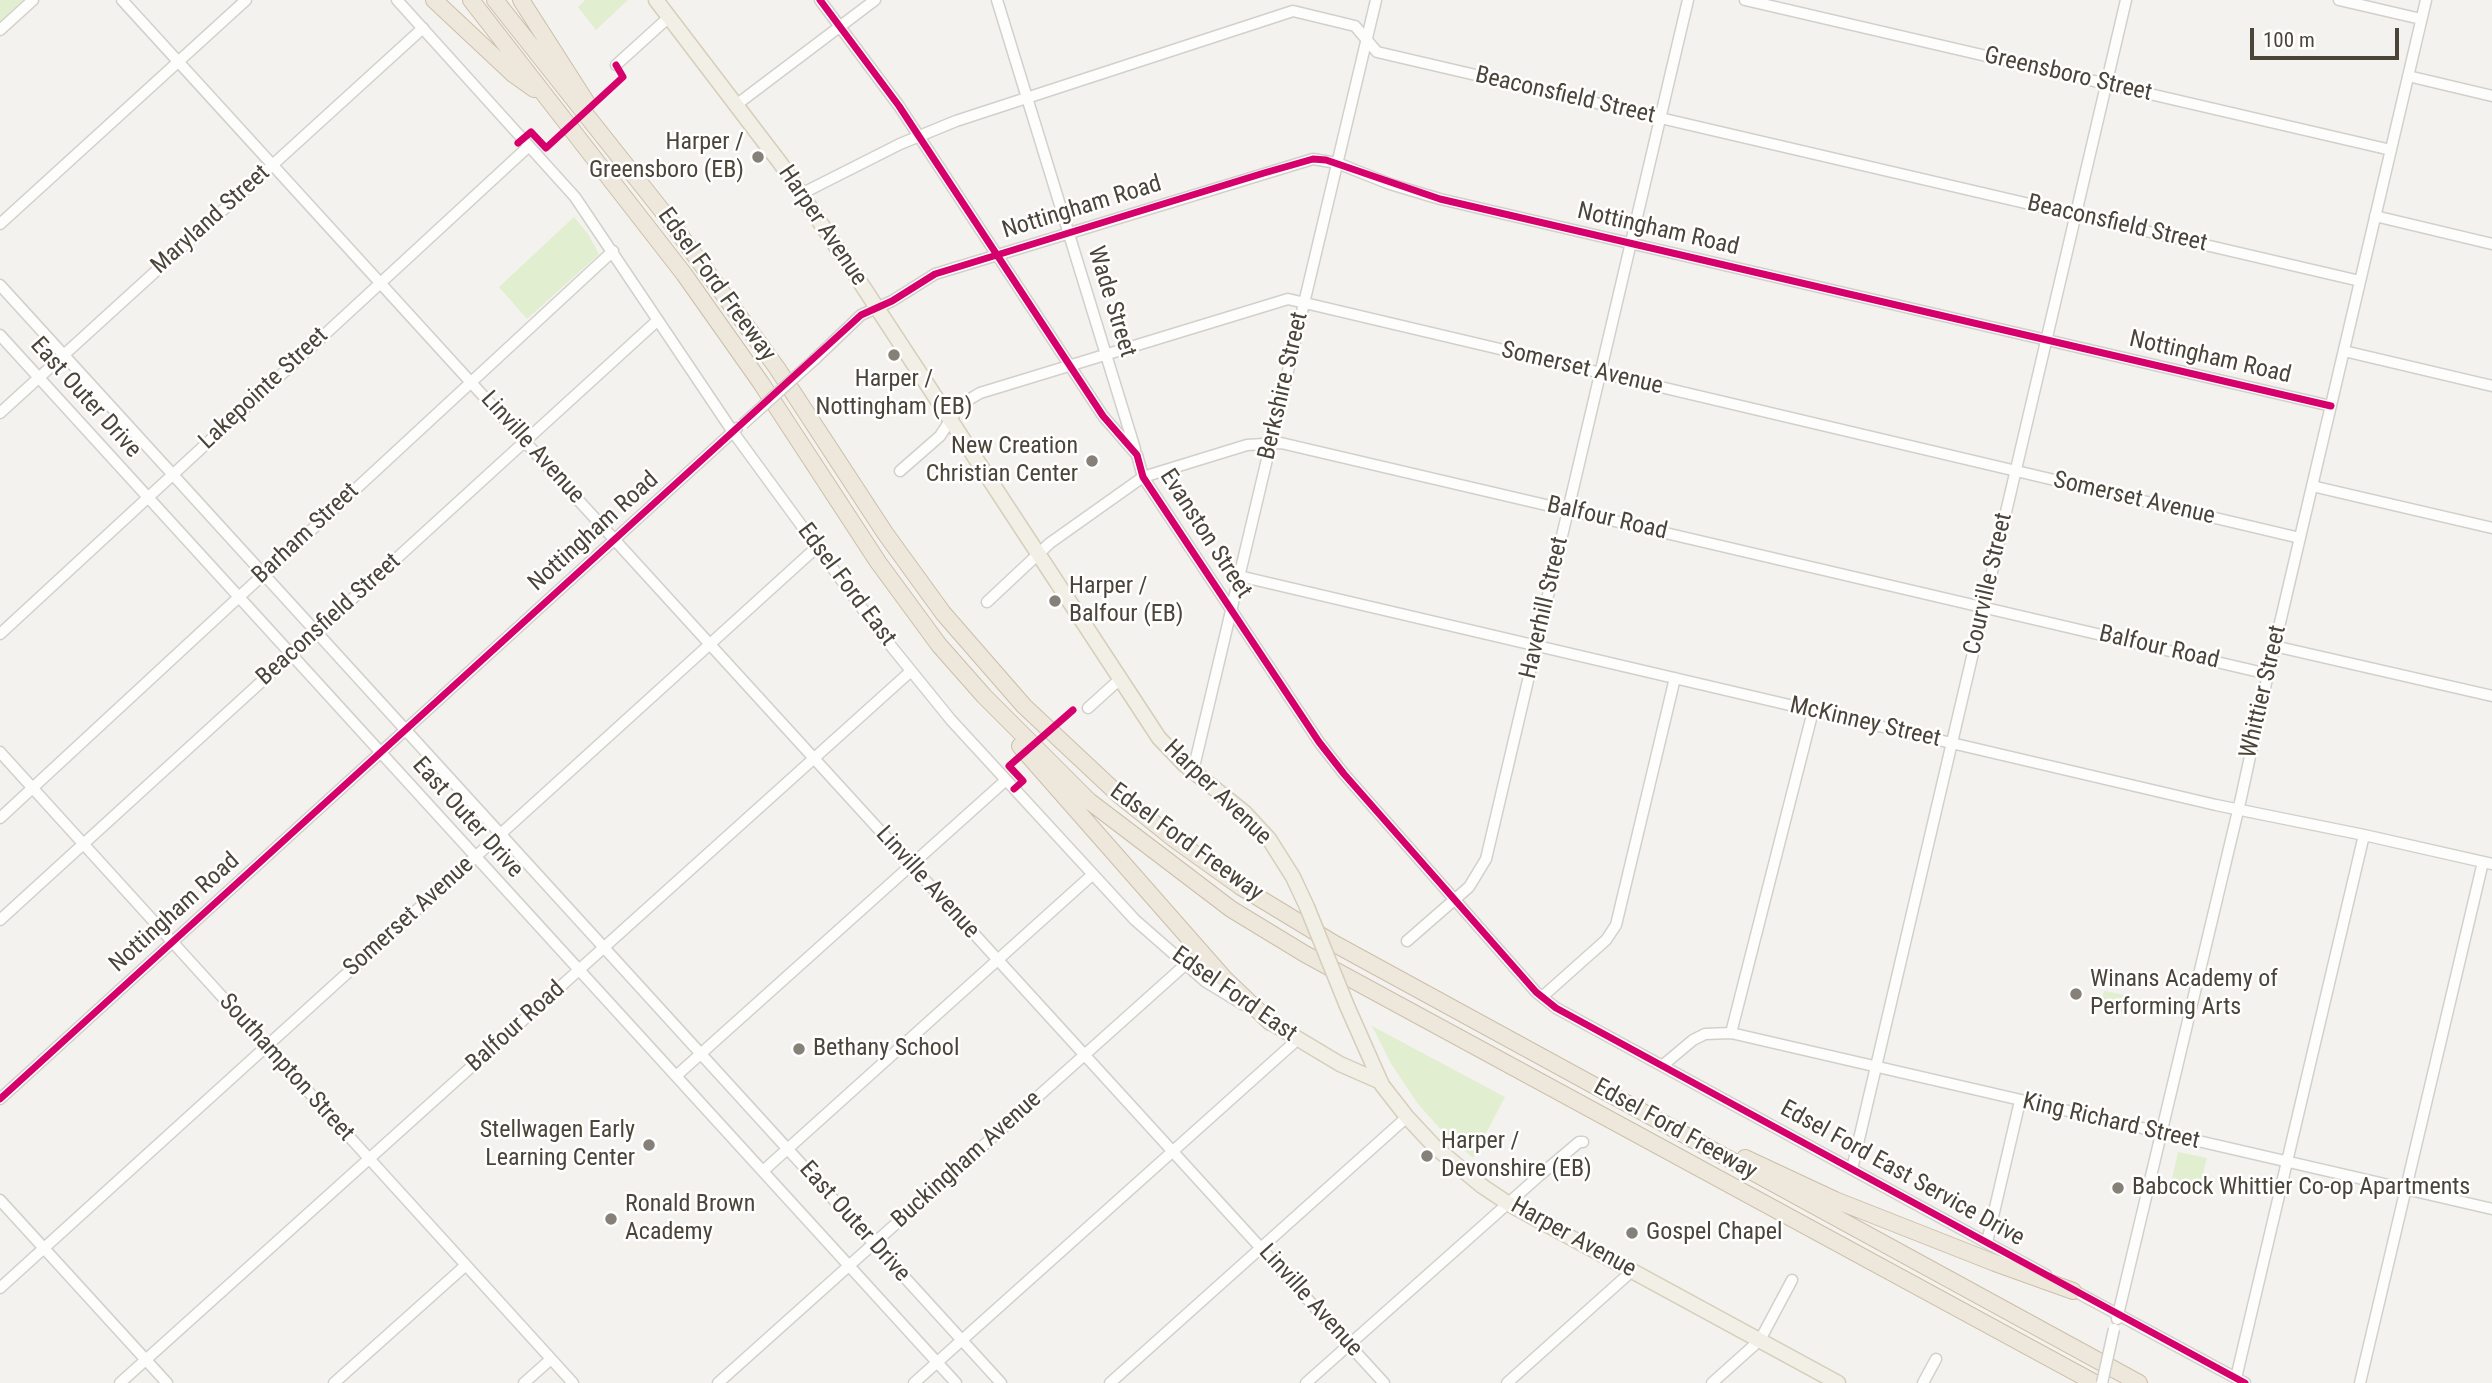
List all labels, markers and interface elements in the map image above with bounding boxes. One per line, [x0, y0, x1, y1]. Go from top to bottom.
scale bar [2254, 14, 2403, 58]
text: 100 m [2263, 28, 2315, 52]
street label: Greensboro Street [1981, 42, 2155, 108]
street label: Beaconsfield Street [1472, 61, 1658, 131]
place label: Harper / Greensboro (EB) [589, 129, 744, 185]
marker: Harper / Greensboro (EB) [750, 149, 766, 165]
street label: Maryland Street [146, 159, 276, 281]
street label: Harper Avenue [771, 160, 873, 292]
street label: Nottingham Road [999, 170, 1165, 246]
street label: Beaconsfield Street [2024, 189, 2210, 259]
street label: Nottingham Road [1574, 197, 1742, 263]
street label: Edsel Ford Freeway [651, 203, 781, 367]
street label: Wade Street [1081, 243, 1141, 361]
street label: Berkshire Street [1253, 309, 1315, 463]
street label: Lakepointe Street [194, 322, 334, 456]
street label: Nottingham Road [2126, 325, 2294, 391]
street label: East Outer Drive [23, 332, 147, 464]
street label: Somerset Avenue [1498, 336, 1666, 402]
marker: Harper / Nottingham (EB) [886, 347, 902, 363]
place label: Harper / Nottingham (EB) [816, 366, 972, 422]
street label: Linville Avenue [474, 386, 590, 510]
place label: New Creation Christian Center [926, 433, 1078, 489]
marker: New Creation Christian Center [1084, 453, 1100, 469]
street label: Evanston Street [1153, 464, 1257, 604]
street label: Nottingham Road [523, 466, 665, 598]
street label: Somerset Avenue [2050, 466, 2218, 532]
street label: Barham Street [247, 477, 365, 591]
street label: Balfour Road [1544, 491, 1670, 547]
street label: Courville Street [1959, 510, 2019, 658]
street label: Edsel Ford East [791, 518, 901, 652]
street label: Haverhill Street [1515, 534, 1575, 682]
street label: Beaconsfield Street [251, 548, 407, 692]
place label: Harper / Balfour (EB) [1069, 573, 1183, 629]
marker: Harper / Balfour (EB) [1047, 593, 1063, 609]
street label: Balfour Road [2096, 620, 2222, 676]
street label: Whittier Street [2235, 623, 2293, 761]
street label: McKinney Street [1787, 692, 1943, 754]
street label: Harper Avenue [1157, 734, 1277, 852]
street label: East Outer Drive [405, 752, 529, 884]
street label: Edsel Ford Freeway [1104, 778, 1268, 908]
street label: Linville Avenue [869, 821, 985, 945]
street label: Nottingham Road [104, 847, 246, 979]
street label: Somerset Avenue [338, 851, 480, 983]
street label: Edsel Ford East [1166, 941, 1302, 1049]
place label: Winans Academy of Performing Arts [2090, 966, 2278, 1022]
street label: Balfour Road [461, 975, 571, 1079]
marker: Winans Academy of Performing Arts [2068, 986, 2084, 1002]
street label: Southampton Street [212, 988, 360, 1148]
place label: Bethany School [813, 1035, 959, 1063]
marker: Bethany School [791, 1041, 807, 1057]
street label: Edsel Ford Freeway [1588, 1073, 1762, 1187]
street label: Buckingham Avenue [886, 1085, 1048, 1235]
street label: King Richard Street [2020, 1088, 2202, 1156]
street label: Edsel Ford East Service Drive [1775, 1095, 2029, 1253]
place label: Stellwagen Early Learning Center [480, 1117, 635, 1173]
place label: Harper / Devonshire (EB) [1441, 1128, 1592, 1184]
marker: Stellwagen Early Learning Center [641, 1137, 657, 1153]
marker: Harper / Devonshire (EB) [1419, 1148, 1435, 1164]
street label: East Outer Drive [792, 1156, 916, 1288]
place label: Babcock Whittier Co-op Apartments [2132, 1174, 2470, 1202]
marker: Babcock Whittier Co-op Apartments [2110, 1180, 2126, 1196]
place label: Ronald Brown Academy [625, 1191, 755, 1247]
street label: Harper Avenue [1505, 1192, 1641, 1284]
marker: Ronald Brown Academy [603, 1211, 619, 1227]
place label: Gospel Chapel [1646, 1219, 1783, 1247]
marker: Gospel Chapel [1624, 1225, 1640, 1241]
street label: Linville Avenue [1252, 1239, 1368, 1363]

